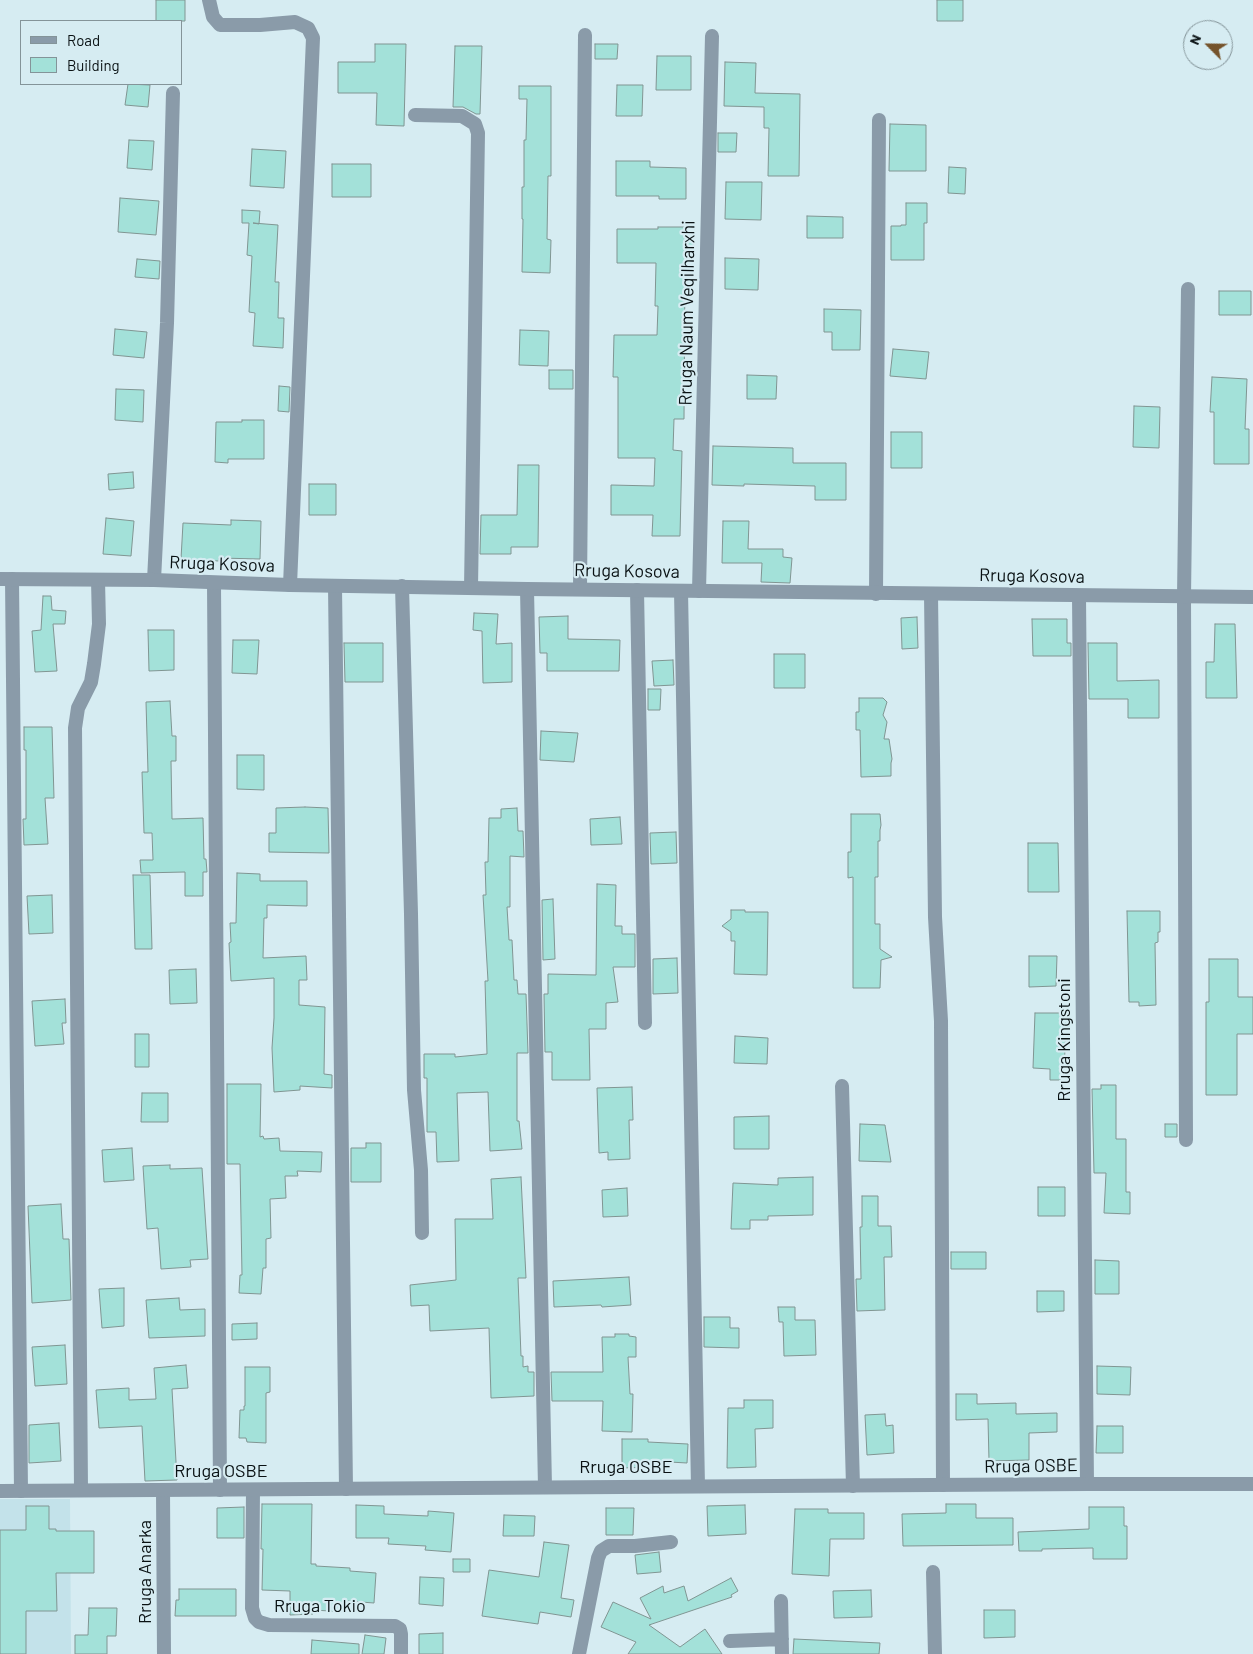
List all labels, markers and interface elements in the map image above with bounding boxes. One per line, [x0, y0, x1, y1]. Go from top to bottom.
legend [20, 20, 182, 85]
north arrow [1183, 20, 1233, 70]
text: Road [67, 31, 100, 49]
text: N [1185, 32, 1204, 47]
text: Building [67, 56, 120, 74]
street label: Rruga Naum Veqilharxhi [675, 220, 699, 406]
street label: Rruga Kosova [169, 551, 275, 577]
street label: Rruga Kosova [574, 559, 680, 583]
street label: Rruga Kosova [979, 564, 1085, 588]
street label: Rruga Kingstoni [1053, 978, 1075, 1102]
street label: Rruga OSBE [984, 1454, 1078, 1478]
street label: Rruga OSBE [579, 1456, 673, 1478]
street label: Rruga OSBE [174, 1460, 268, 1482]
street label: Rruga Anarka [134, 1520, 156, 1624]
street label: Rruga Tokio [274, 1595, 366, 1617]

